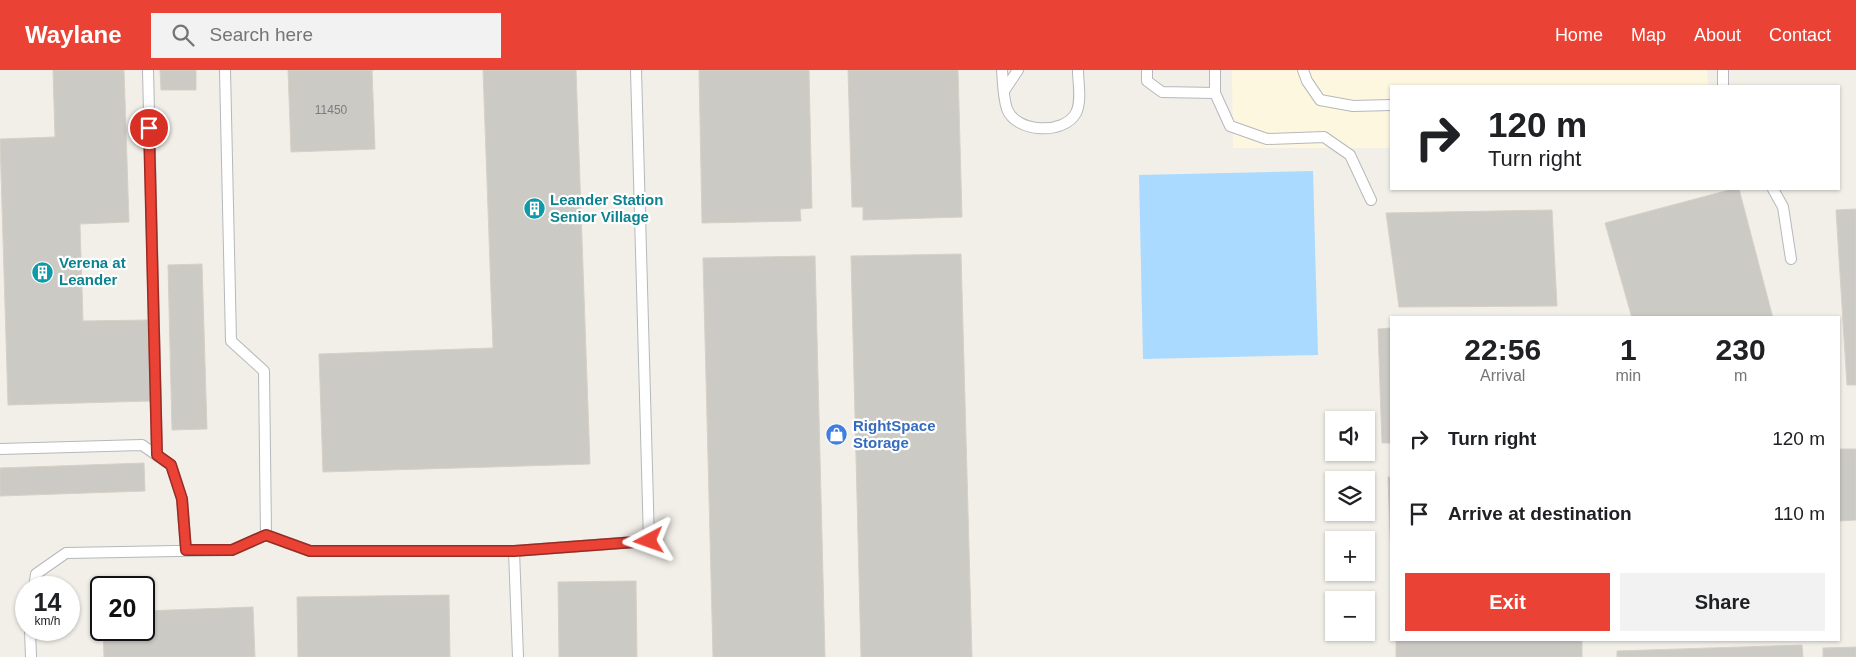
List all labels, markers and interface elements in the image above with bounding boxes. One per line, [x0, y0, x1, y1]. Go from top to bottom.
search box [151, 13, 501, 58]
text: Waylane [25, 21, 121, 48]
icon: search [169, 21, 197, 49]
text: Search here [209, 24, 313, 45]
text: Home [1555, 25, 1603, 45]
text: Map [1631, 25, 1666, 45]
text: About [1694, 25, 1741, 45]
text: Contact [1769, 25, 1831, 45]
house number: 11450 [315, 103, 348, 117]
icon: right [1405, 105, 1470, 170]
text: 120 m [1488, 105, 1587, 144]
pin [128, 107, 170, 149]
icon: arrive [135, 114, 163, 142]
text: Turn right [1488, 146, 1581, 171]
place label: Leander Station Senior Village [550, 191, 663, 225]
building icon: Leander Station Senior Village [522, 197, 546, 221]
place label: Verena at Leander [59, 254, 126, 288]
building icon: Verena at Leander [31, 260, 55, 284]
text: 22:56 [1464, 333, 1541, 366]
text: 1 [1620, 333, 1637, 366]
text: 230 [1716, 333, 1766, 366]
text: Arrival [1480, 367, 1525, 384]
text: min [1615, 367, 1641, 384]
text: m [1734, 367, 1747, 384]
map controls [1325, 411, 1375, 641]
button: sound [1325, 411, 1375, 461]
place label: RightSpace Storage [853, 417, 936, 451]
shop icon: RightSpace Storage [825, 423, 849, 447]
icon: right [1405, 425, 1433, 453]
text: Turn right [1448, 428, 1536, 449]
text: 120 m [1772, 428, 1825, 449]
button: layers [1325, 471, 1375, 521]
icon: arrive [1405, 500, 1433, 528]
text: Arrive at destination [1448, 503, 1632, 524]
text: 110 m [1774, 503, 1825, 524]
position arrow [622, 514, 674, 566]
button: + [1325, 531, 1375, 581]
button: Exit [1405, 573, 1610, 631]
button: Share [1620, 573, 1825, 631]
speed limit sign: 20 [90, 576, 155, 641]
text: 14 [34, 588, 61, 616]
button: − [1325, 591, 1375, 641]
text: km/h [34, 614, 61, 628]

